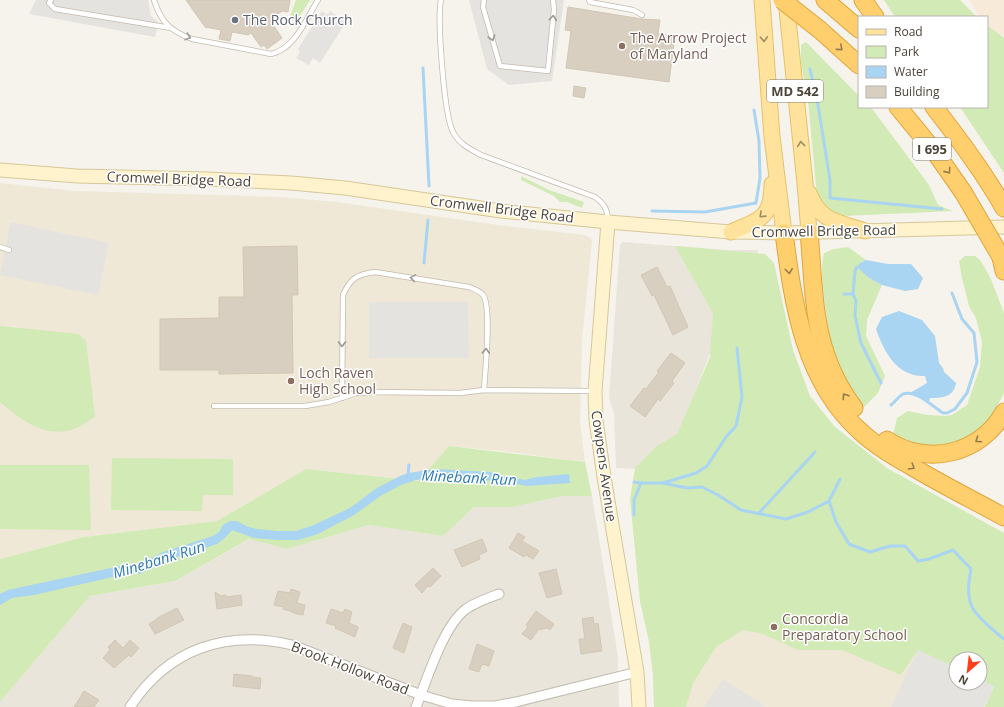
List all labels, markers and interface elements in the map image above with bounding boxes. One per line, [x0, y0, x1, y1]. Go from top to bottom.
place label: The Rock Church [243, 10, 353, 29]
marker: The Rock Church [230, 15, 240, 25]
one-way arrow [548, 15, 557, 22]
legend [858, 16, 988, 108]
text: Road [894, 23, 923, 40]
place label: The Arrow Project of Maryland [630, 28, 747, 63]
one-way arrow [184, 32, 191, 41]
one-way arrow [487, 34, 496, 41]
one-way arrow [760, 36, 768, 42]
marker: The Arrow Project of Maryland [617, 41, 627, 51]
one-way arrow [835, 43, 842, 50]
text: Park [894, 43, 920, 60]
text: Water [894, 63, 928, 80]
road number: MD 542 [767, 80, 823, 102]
text: Building [894, 83, 940, 100]
road number: I 695 [913, 138, 951, 160]
one-way arrow [797, 141, 806, 147]
street label: Cromwell Bridge Road [106, 166, 252, 191]
one-way arrow [943, 167, 951, 174]
street label: Cromwell Bridge Road [429, 190, 575, 227]
one-way arrow [759, 211, 767, 218]
street label: Cromwell Bridge Road [751, 220, 897, 241]
one-way arrow [784, 268, 793, 275]
one-way arrow [410, 274, 416, 283]
one-way arrow [338, 341, 346, 347]
one-way arrow [482, 348, 491, 354]
place label: Loch Raven High School [299, 363, 376, 398]
marker: Loch Raven High School [286, 376, 296, 386]
one-way arrow [843, 394, 850, 401]
street label: Cowpens Avenue [587, 409, 622, 523]
one-way arrow [975, 435, 982, 443]
one-way arrow [908, 463, 915, 470]
water label: Minebank Run [421, 465, 517, 489]
water label: Minebank Run [110, 536, 207, 583]
place label: Concordia Preparatory School [782, 609, 907, 644]
marker: Concordia Preparatory School [769, 622, 779, 632]
street label: Brook Hollow Road [289, 636, 412, 699]
north arrow [948, 651, 988, 691]
text: N [956, 672, 971, 689]

